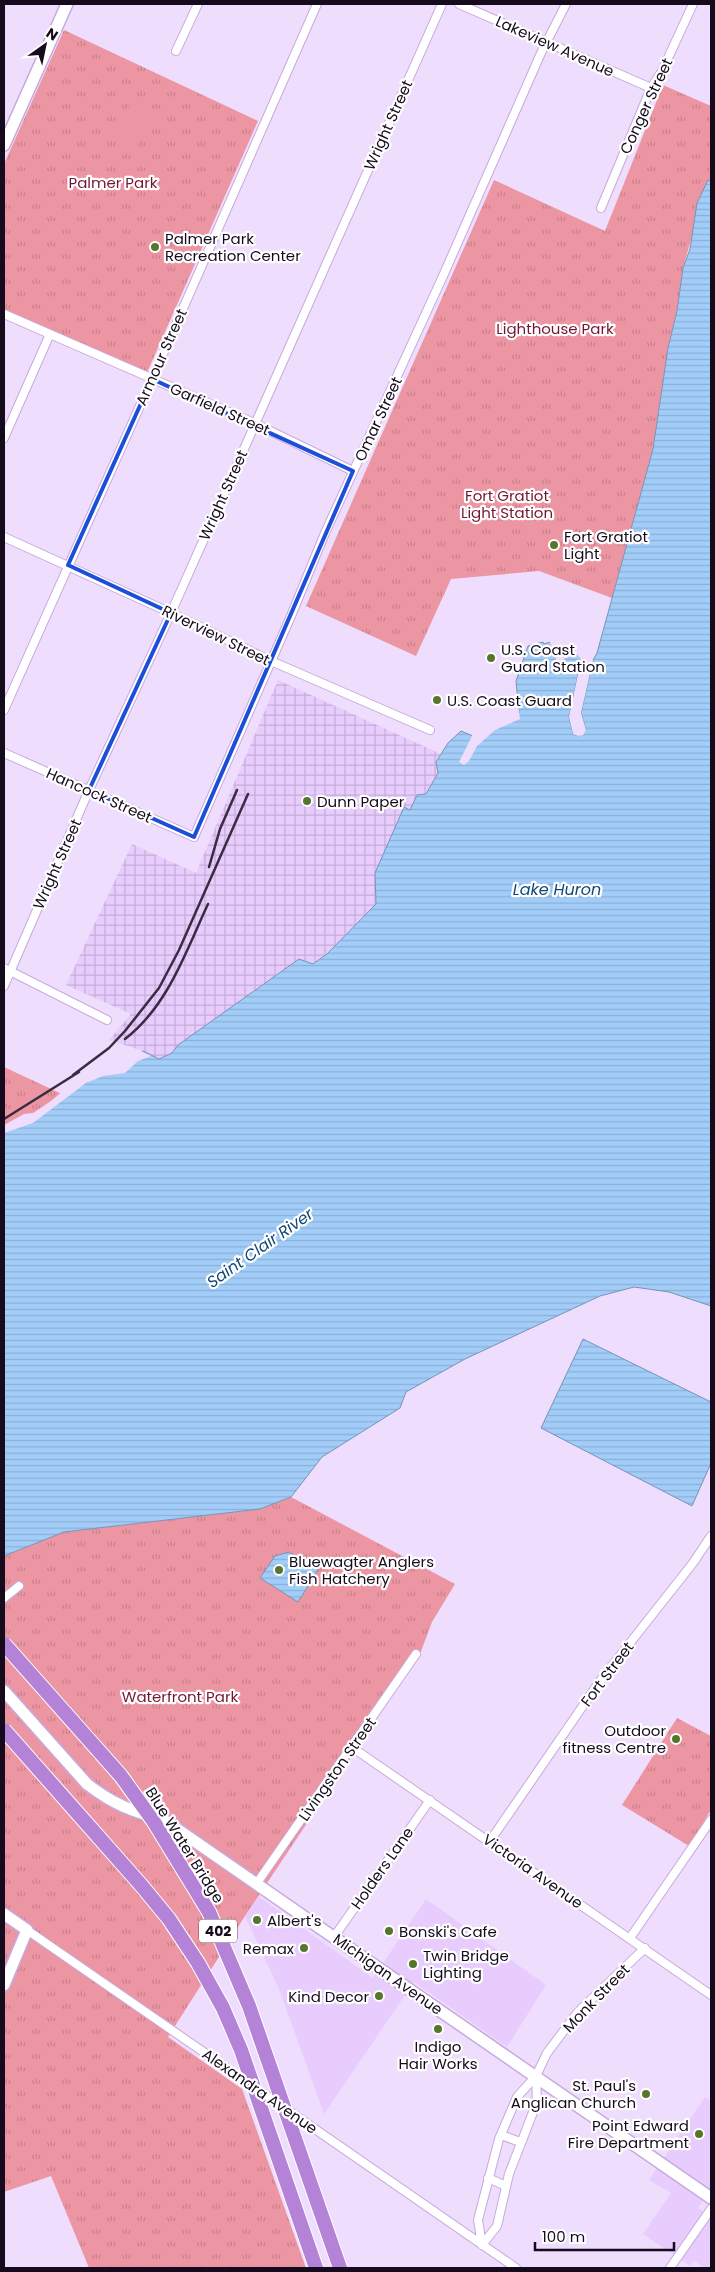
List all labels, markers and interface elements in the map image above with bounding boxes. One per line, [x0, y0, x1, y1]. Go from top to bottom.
street label: Lakeview Avenue [492, 10, 618, 82]
north arrow [20, 20, 70, 70]
text: N [42, 23, 62, 45]
street label: Conger Street [615, 55, 677, 157]
street label: Wright Street [359, 76, 417, 174]
park label: Palmer Park [68, 172, 158, 193]
place label: Palmer Park Recreation Center [165, 228, 301, 266]
marker: Palmer Park Recreation Center [149, 241, 161, 253]
street label: Armour Street [130, 305, 192, 409]
park label: Lighthouse Park [496, 318, 614, 339]
street label: Omar Street [349, 373, 407, 465]
street label: Garfield Street [167, 378, 273, 440]
street label: Wright Street [194, 446, 252, 544]
park label: Fort Gratiot Light Station [461, 485, 553, 523]
place label: Fort Gratiot Light [564, 526, 648, 564]
marker: Fort Gratiot Light [548, 539, 560, 551]
street label: Riverview Street [158, 600, 274, 670]
place label: U.S. Coast Guard Station [501, 639, 605, 677]
marker: U.S. Coast Guard Station [485, 652, 497, 664]
place label: U.S. Coast Guard [447, 690, 572, 711]
marker: U.S. Coast Guard [431, 694, 443, 706]
street label: Hancock Street [43, 762, 155, 828]
place label: Dunn Paper [317, 791, 405, 812]
marker: Dunn Paper [301, 795, 313, 807]
street label: Wright Street [28, 815, 86, 913]
water label: Lake Huron [513, 878, 601, 901]
water label: Saint Clair River [202, 1202, 319, 1293]
place label: Bluewagter Anglers Fish Hatchery [289, 1551, 434, 1589]
marker: Bluewagter Anglers Fish Hatchery [273, 1564, 285, 1576]
street label: Fort Street [576, 1637, 638, 1711]
park label: Waterfront Park [122, 1686, 239, 1707]
street label: Livingston Street [293, 1713, 381, 1825]
place label: Outdoor fitness Centre [563, 1720, 666, 1758]
marker: Outdoor fitness Centre [670, 1733, 682, 1745]
street label: Blue Water Bridge [141, 1783, 229, 1907]
street label: Holders Lane [346, 1823, 418, 1913]
street label: Victoria Avenue [479, 1829, 587, 1913]
place label: Albert's [267, 1910, 322, 1931]
marker: Albert's [251, 1914, 263, 1926]
road number: 402 [199, 1920, 237, 1942]
place label: Bonski's Cafe [399, 1921, 497, 1942]
marker: Bonski's Cafe [383, 1925, 395, 1937]
street label: Michigan Avenue [329, 1928, 447, 2020]
place label: Remax [243, 1938, 294, 1959]
marker: Remax [298, 1942, 310, 1954]
place label: Twin Bridge Lighting [423, 1945, 509, 1983]
marker: Twin Bridge Lighting [407, 1958, 419, 1970]
street label: Monk Street [558, 1959, 634, 2037]
place label: Kind Decor [288, 1986, 369, 2007]
marker: Kind Decor [373, 1990, 385, 2002]
marker: Indigo Hair Works [432, 2023, 444, 2035]
place label: Indigo Hair Works [398, 2036, 478, 2074]
street label: Alexandra Avenue [198, 2043, 322, 2139]
place label: St. Paul's Anglican Church [511, 2075, 636, 2113]
marker: St. Paul's Anglican Church [640, 2088, 652, 2100]
place label: Point Edward Fire Department [568, 2115, 689, 2153]
marker: Point Edward Fire Department [693, 2128, 705, 2140]
scale bar [535, 2220, 674, 2252]
text: 100 m [542, 2226, 585, 2247]

